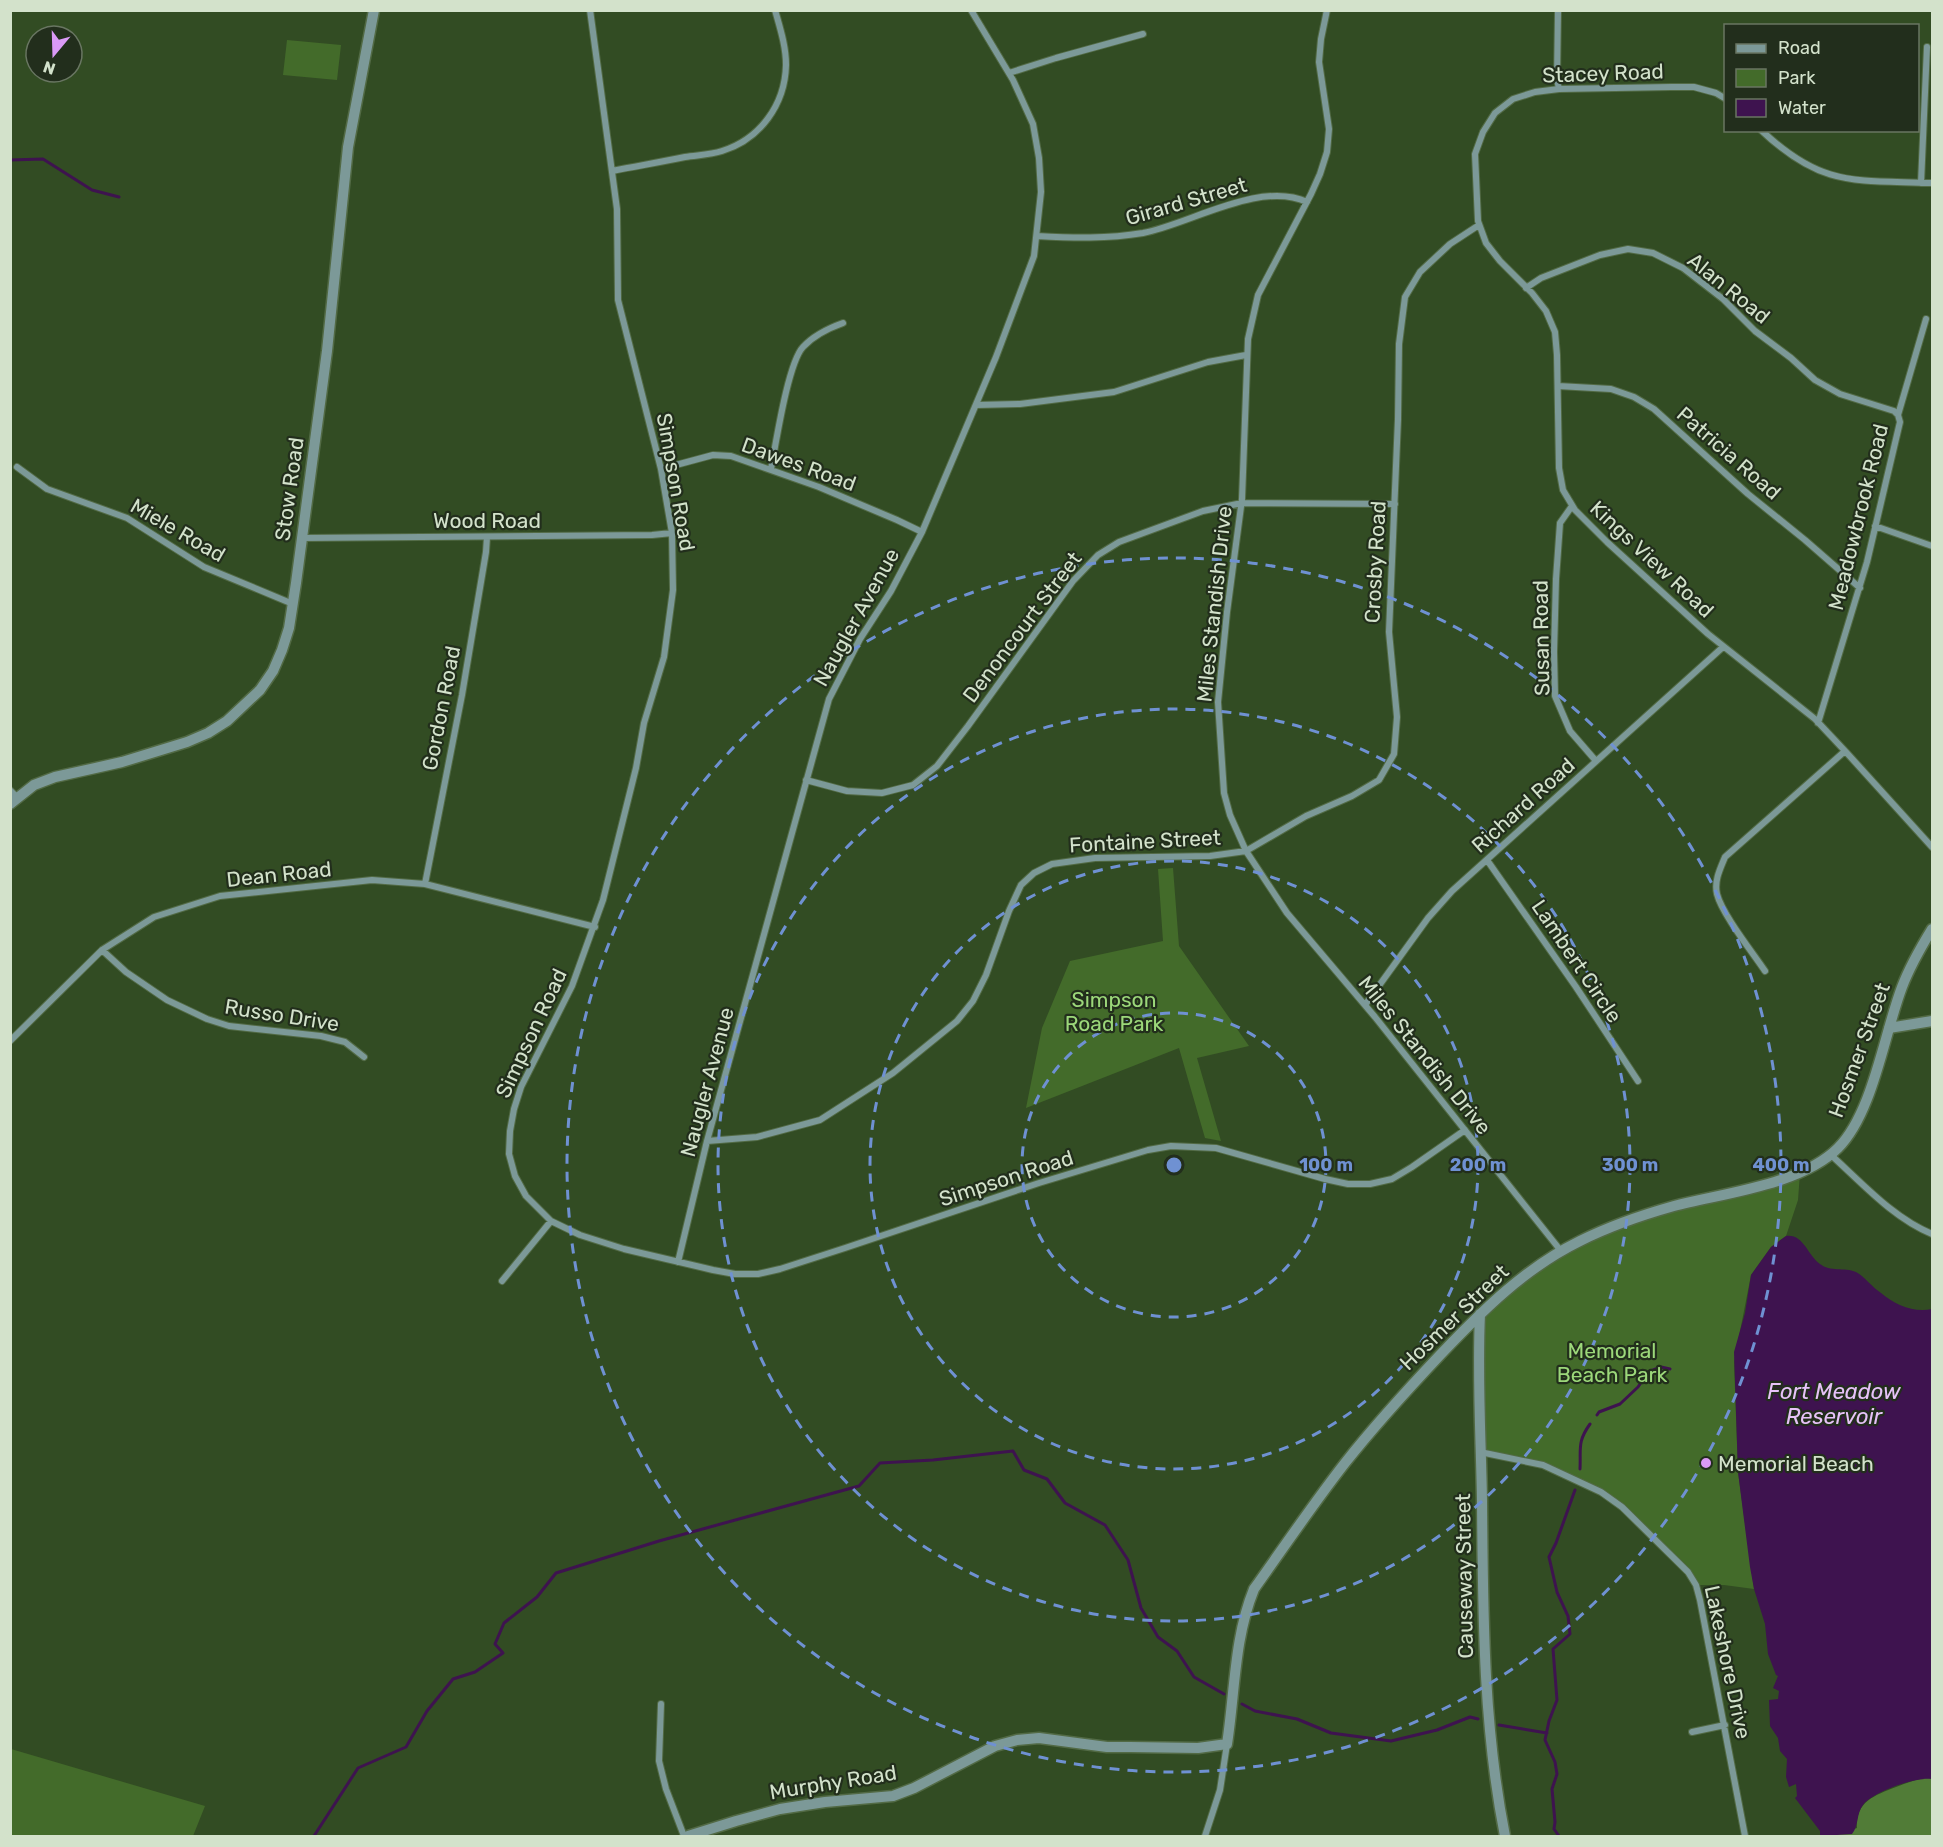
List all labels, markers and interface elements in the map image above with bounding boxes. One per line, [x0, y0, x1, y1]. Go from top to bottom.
north arrow [24, 24, 84, 84]
legend [1724, 24, 1919, 132]
text: Road [1778, 37, 1821, 59]
text: N [41, 57, 58, 79]
street label: Stacey Road [1542, 58, 1664, 88]
text: Park [1778, 67, 1816, 89]
text: Water [1778, 97, 1826, 119]
street label: Girard Street [1123, 172, 1249, 230]
street label: Alan Road [1683, 247, 1775, 329]
street label: Patricia Road [1672, 401, 1786, 505]
street label: Simpson Road [652, 411, 700, 553]
street label: Meadowbrook Road [1823, 421, 1893, 613]
street label: Dawes Road [738, 432, 860, 496]
street label: Stow Road [269, 436, 309, 542]
street label: Miele Road [126, 493, 230, 567]
street label: Kings View Road [1585, 495, 1719, 623]
street label: Crosby Road [1359, 500, 1391, 624]
street label: Miles Standish Drive [1191, 505, 1237, 703]
street label: Wood Road [433, 508, 541, 533]
street label: Naugler Avenue [808, 544, 904, 690]
street label: Denoncourt Street [957, 547, 1087, 707]
street label: Susan Road [1527, 580, 1555, 696]
street label: Gordon Road [417, 644, 465, 772]
street label: Richard Road [1466, 752, 1580, 858]
street label: Fontaine Street [1069, 825, 1221, 857]
street label: Dean Road [225, 856, 333, 892]
street label: Lambert Circle [1527, 895, 1627, 1027]
street label: Simpson Road [490, 964, 572, 1102]
street label: Miles Standish Drive [1353, 971, 1497, 1139]
street label: Hosmer Street [1823, 979, 1895, 1121]
park label: Simpson Road Park [1065, 987, 1163, 1036]
street label: Russo Drive [223, 994, 341, 1036]
street label: Naugler Avenue [675, 1004, 739, 1160]
street label: Simpson Road [936, 1145, 1076, 1211]
text: 100 m [1299, 1154, 1353, 1176]
text: 200 m [1450, 1154, 1506, 1176]
text: 300 m [1602, 1154, 1658, 1176]
text: 400 m [1752, 1154, 1810, 1176]
centre of rings [1164, 1155, 1184, 1175]
street label: Hosmer Street [1394, 1259, 1514, 1375]
park label: Memorial Beach Park [1557, 1338, 1667, 1387]
water label: Fort Meadow Reservoir [1767, 1378, 1901, 1430]
place label: Memorial Beach [1718, 1451, 1874, 1476]
marker: Memorial Beach [1699, 1456, 1713, 1470]
street label: Causeway Street [1450, 1493, 1478, 1659]
street label: Lakeshore Drive [1700, 1583, 1756, 1741]
street label: Murphy Road [768, 1760, 898, 1804]

